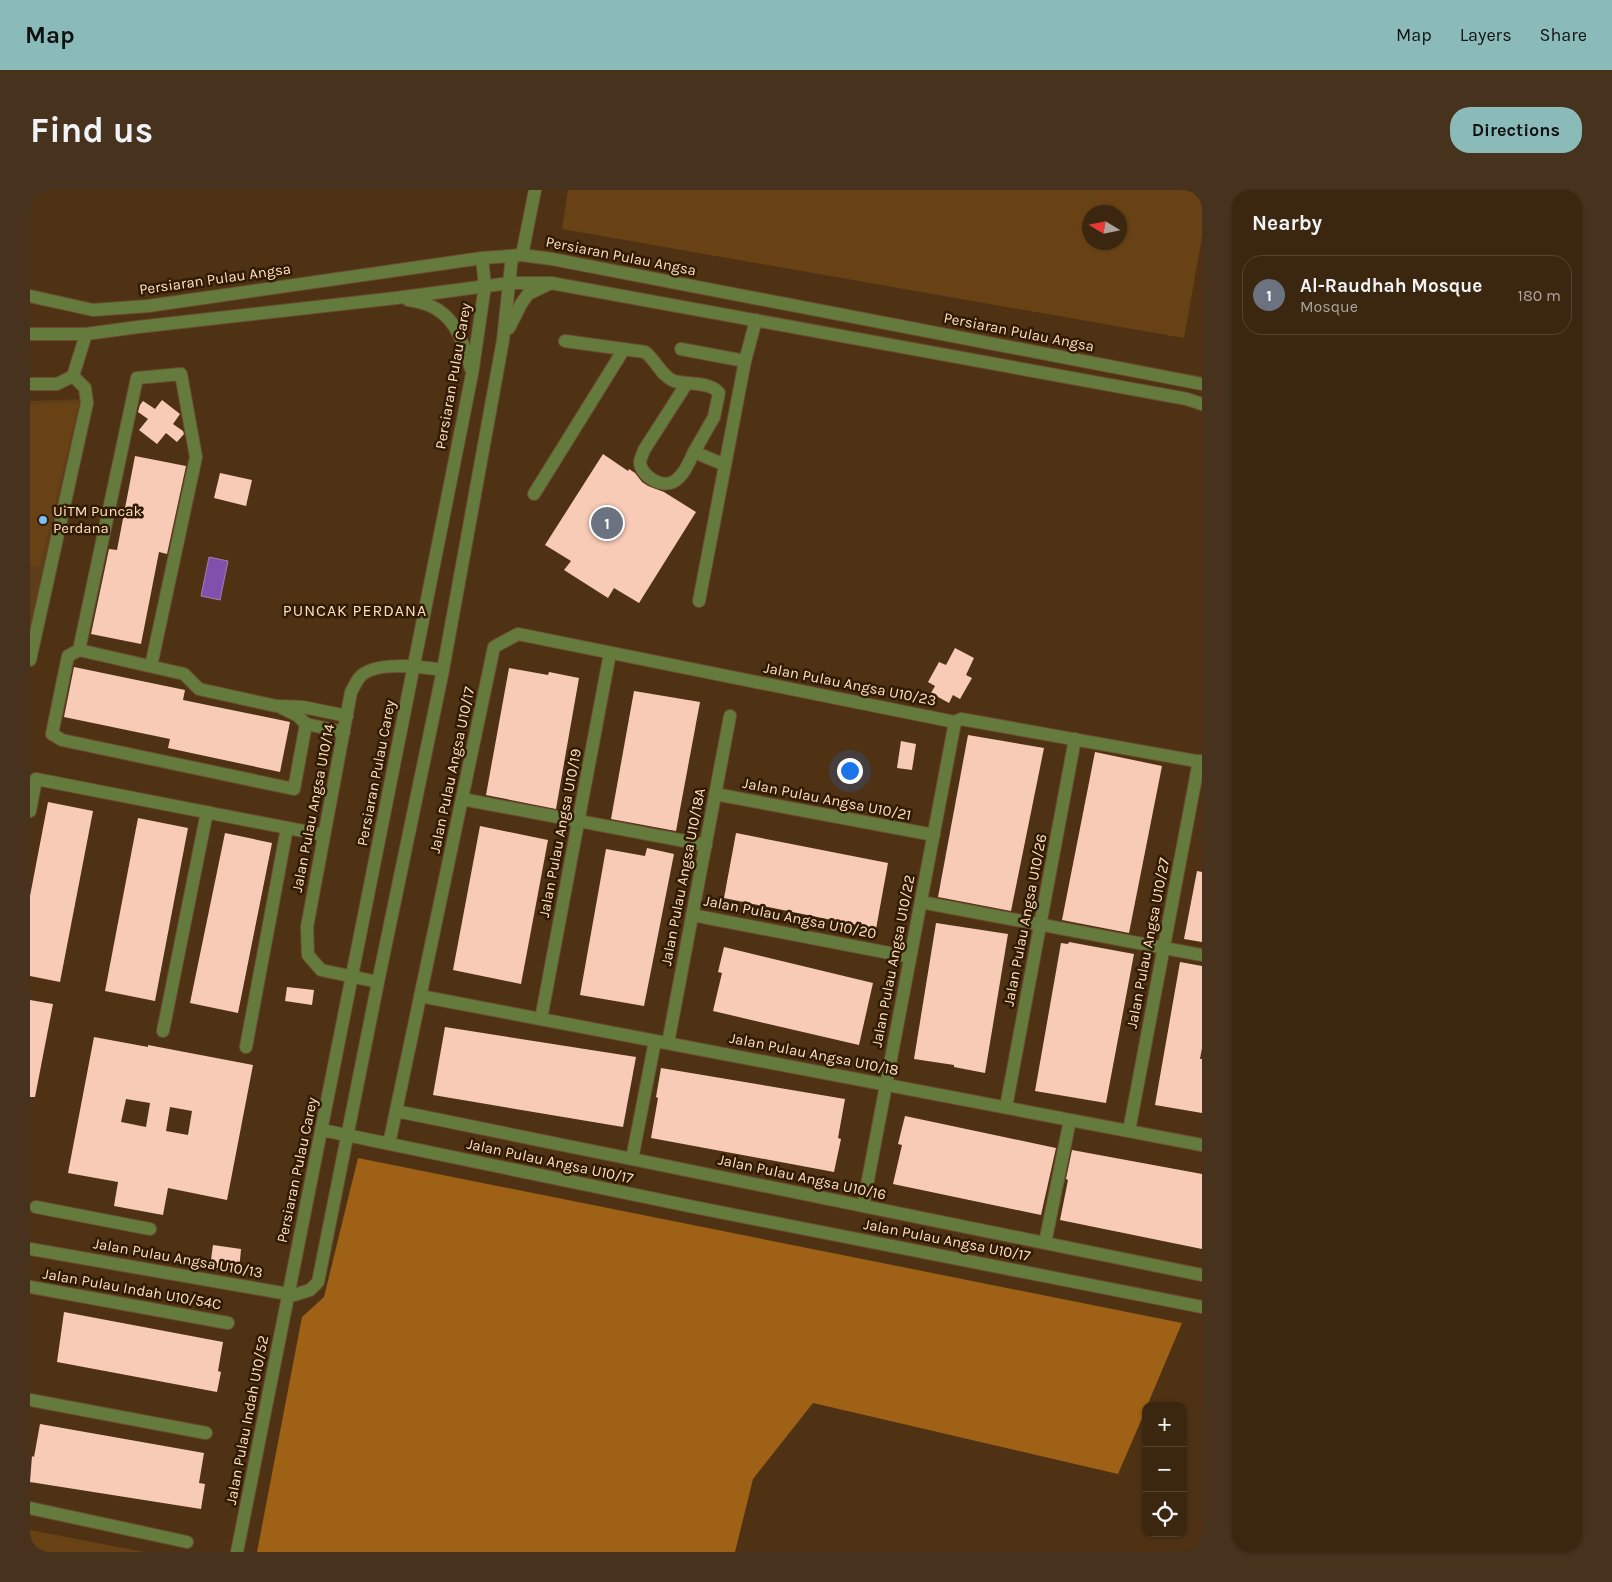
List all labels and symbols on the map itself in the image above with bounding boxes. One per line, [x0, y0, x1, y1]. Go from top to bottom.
north arrow [1082, 205, 1127, 250]
street label: Persiaran Pulau Angsa [544, 233, 698, 279]
street label: Persiaran Pulau Angsa [138, 259, 292, 299]
street label: Persiaran Pulau Carey [431, 301, 475, 451]
street label: Persiaran Pulau Angsa [942, 309, 1096, 355]
place label: UiTM Puncak Perdana [53, 502, 142, 537]
pin: 1 [591, 504, 623, 542]
marker: UiTM Puncak Perdana [37, 514, 49, 526]
district label: PUNCAK PERDANA [283, 601, 427, 620]
street label: Jalan Pulau Angsa U10/23 [762, 658, 938, 710]
street label: Jalan Pulau Angsa U10/17 [426, 685, 478, 855]
street label: Persiaran Pulau Carey [353, 698, 399, 848]
street label: Jalan Pulau Angsa U10/14 [288, 722, 338, 894]
street label: Jalan Pulau Angsa U10/19 [535, 747, 585, 919]
your location [837, 758, 863, 784]
street label: Jalan Pulau Angsa U10/21 [741, 774, 913, 824]
street label: Jalan Pulau Angsa U10/18A [657, 786, 709, 967]
street label: Jalan Pulau Angsa U10/26 [999, 832, 1051, 1008]
street label: Jalan Pulau Angsa U10/27 [1123, 856, 1173, 1030]
street label: Jalan Pulau Angsa U10/22 [867, 873, 919, 1049]
street label: Jalan Pulau Angsa U10/20 [702, 891, 878, 943]
street label: Jalan Pulau Angsa U10/18 [728, 1029, 900, 1079]
street label: Persiaran Pulau Carey [273, 1096, 321, 1244]
street label: Jalan Pulau Angsa U10/17 [465, 1135, 635, 1187]
street label: Jalan Pulau Angsa U10/16 [716, 1150, 888, 1204]
street label: Jalan Pulau Angsa U10/17 [862, 1215, 1032, 1265]
street label: Jalan Pulau Angsa U10/13 [92, 1234, 264, 1282]
street label: Jalan Pulau Indah U10/54C [41, 1264, 223, 1314]
street label: Jalan Pulau Indah U10/52 [222, 1334, 272, 1506]

